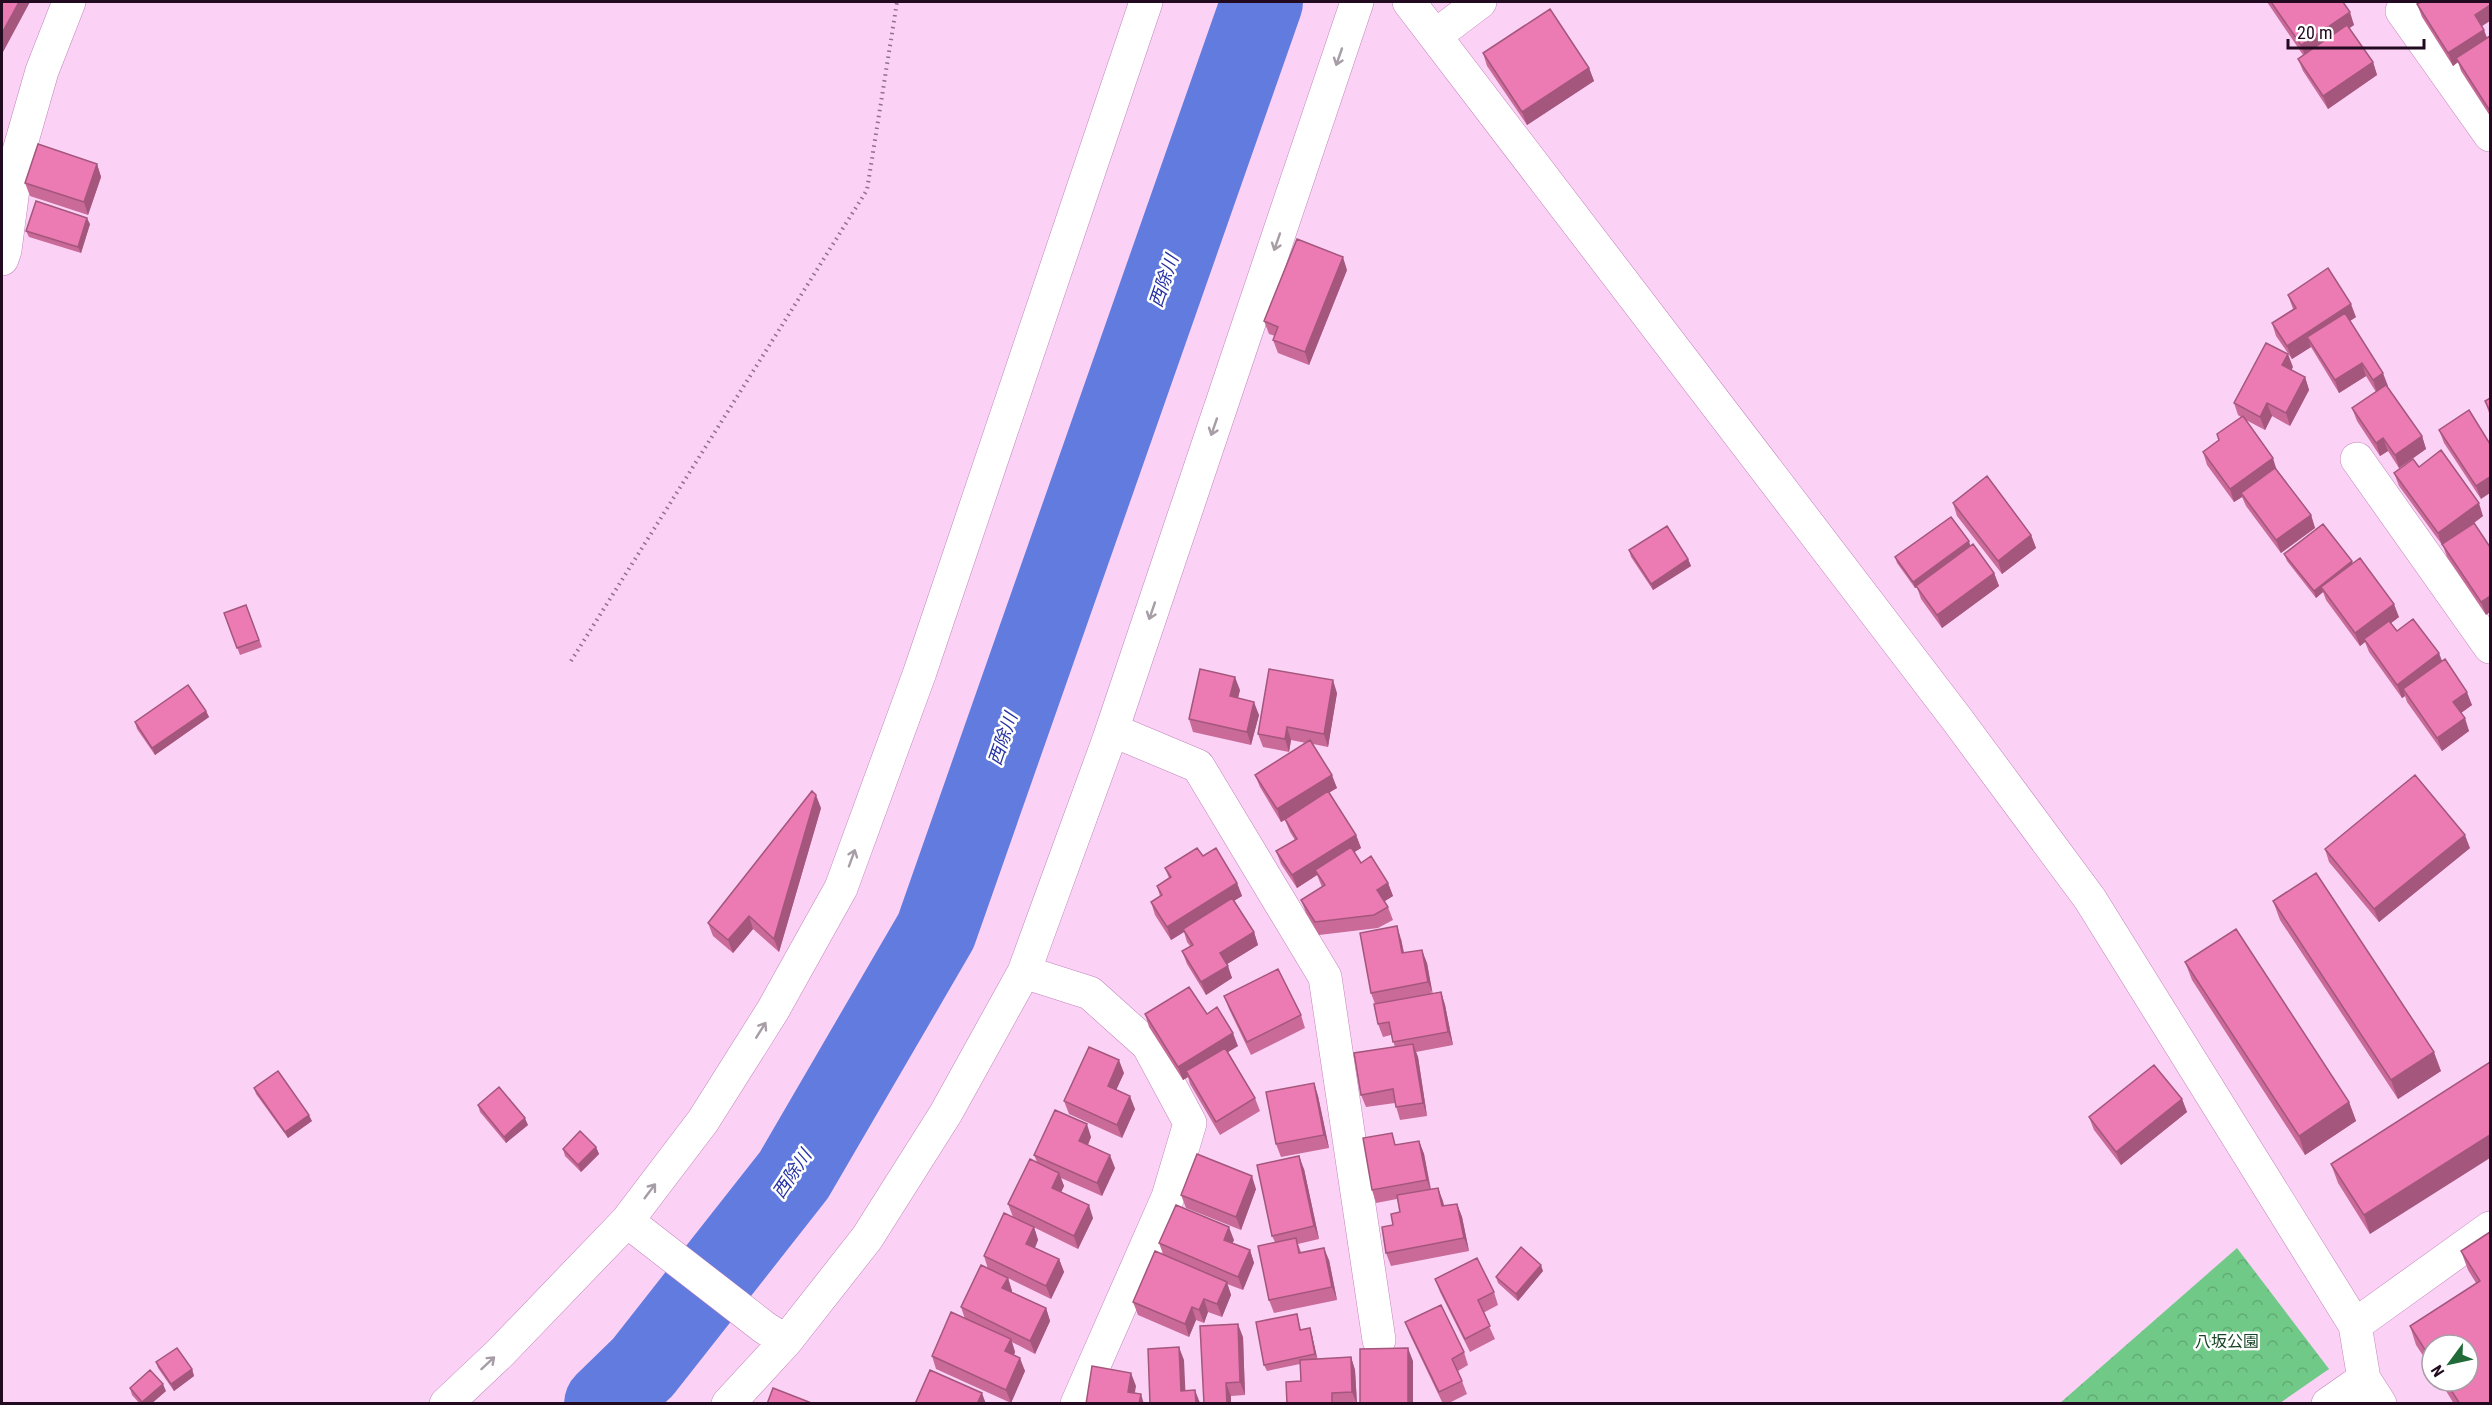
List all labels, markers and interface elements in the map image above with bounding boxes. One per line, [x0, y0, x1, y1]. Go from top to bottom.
scale bar [2288, 12, 2424, 50]
text: 20 m [2297, 22, 2332, 43]
one-way arrow [1332, 47, 1343, 66]
one-way arrow [1270, 232, 1281, 251]
water label: 西除川 [1145, 250, 1183, 310]
one-way arrow [1208, 417, 1219, 436]
one-way arrow [1146, 601, 1157, 620]
water label: 西除川 [984, 708, 1022, 768]
one-way arrow [847, 849, 858, 868]
one-way arrow [755, 1022, 767, 1039]
water label: 西除川 [768, 1144, 817, 1202]
one-way arrow [644, 1183, 657, 1199]
park label: 八坂公園 [2195, 1332, 2259, 1351]
north arrow [2420, 1333, 2480, 1393]
one-way arrow [481, 1356, 496, 1371]
text: N [2427, 1362, 2448, 1380]

